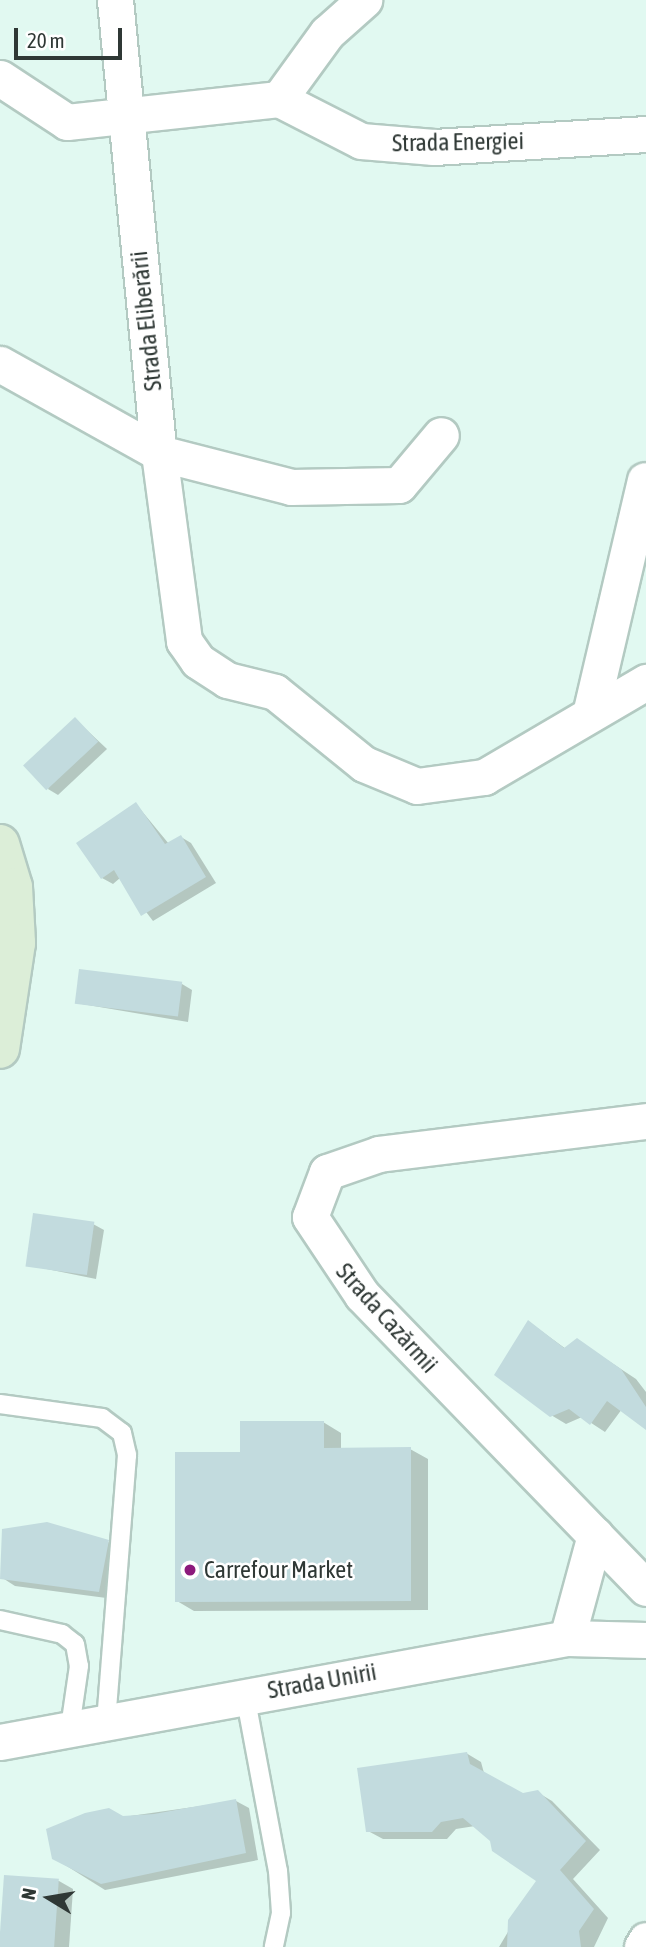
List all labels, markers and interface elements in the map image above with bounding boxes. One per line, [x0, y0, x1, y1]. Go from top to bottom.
scale bar [18, 14, 126, 58]
text: 20 m [27, 28, 65, 52]
street label: Strada Energiei [392, 126, 524, 158]
street label: Strada Eliberării [124, 249, 168, 393]
street label: Strada Cazărmii [330, 1257, 444, 1379]
place label: Carrefour Market [204, 1556, 353, 1584]
marker: Carrefour Market [182, 1562, 198, 1578]
street label: Strada Unirii [265, 1657, 379, 1705]
north arrow [14, 1863, 84, 1933]
text: N [17, 1886, 40, 1902]

